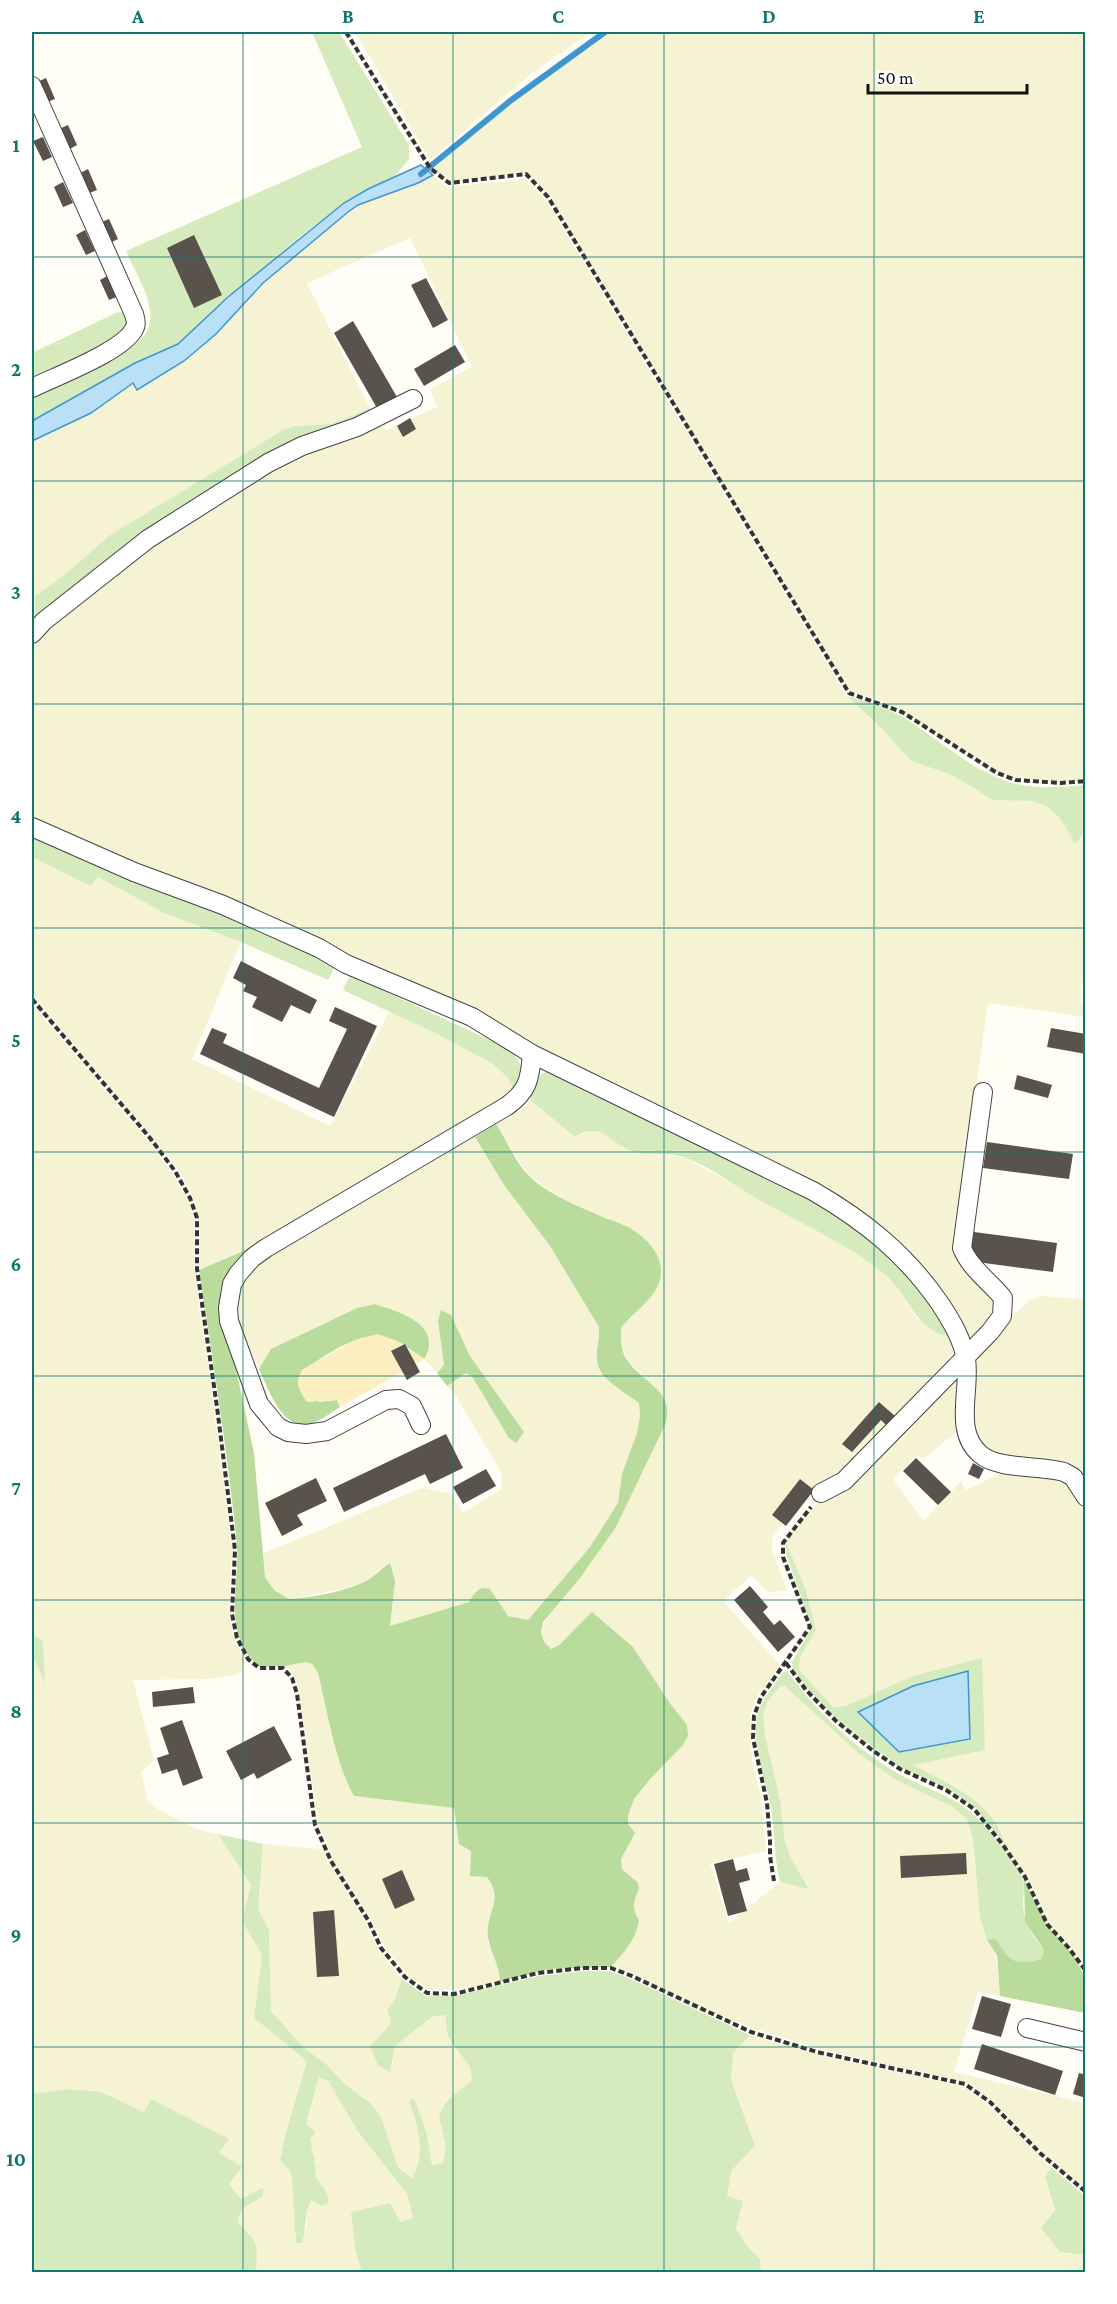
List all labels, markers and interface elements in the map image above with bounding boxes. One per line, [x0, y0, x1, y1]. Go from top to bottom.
text: A [131, 5, 145, 27]
text: B [342, 5, 354, 27]
text: C [552, 5, 564, 27]
text: D [762, 5, 776, 27]
text: E [973, 5, 985, 27]
scale bar [868, 57, 1027, 95]
text: 50 m [877, 68, 914, 88]
text: 1 [12, 134, 20, 156]
text: 2 [11, 358, 21, 380]
text: 3 [11, 581, 21, 603]
text: 4 [11, 805, 22, 827]
text: 5 [11, 1029, 21, 1051]
text: 6 [11, 1253, 21, 1275]
text: 7 [11, 1477, 21, 1499]
text: 8 [10, 1700, 22, 1722]
text: 9 [11, 1924, 21, 1946]
text: 10 [6, 2148, 26, 2170]

